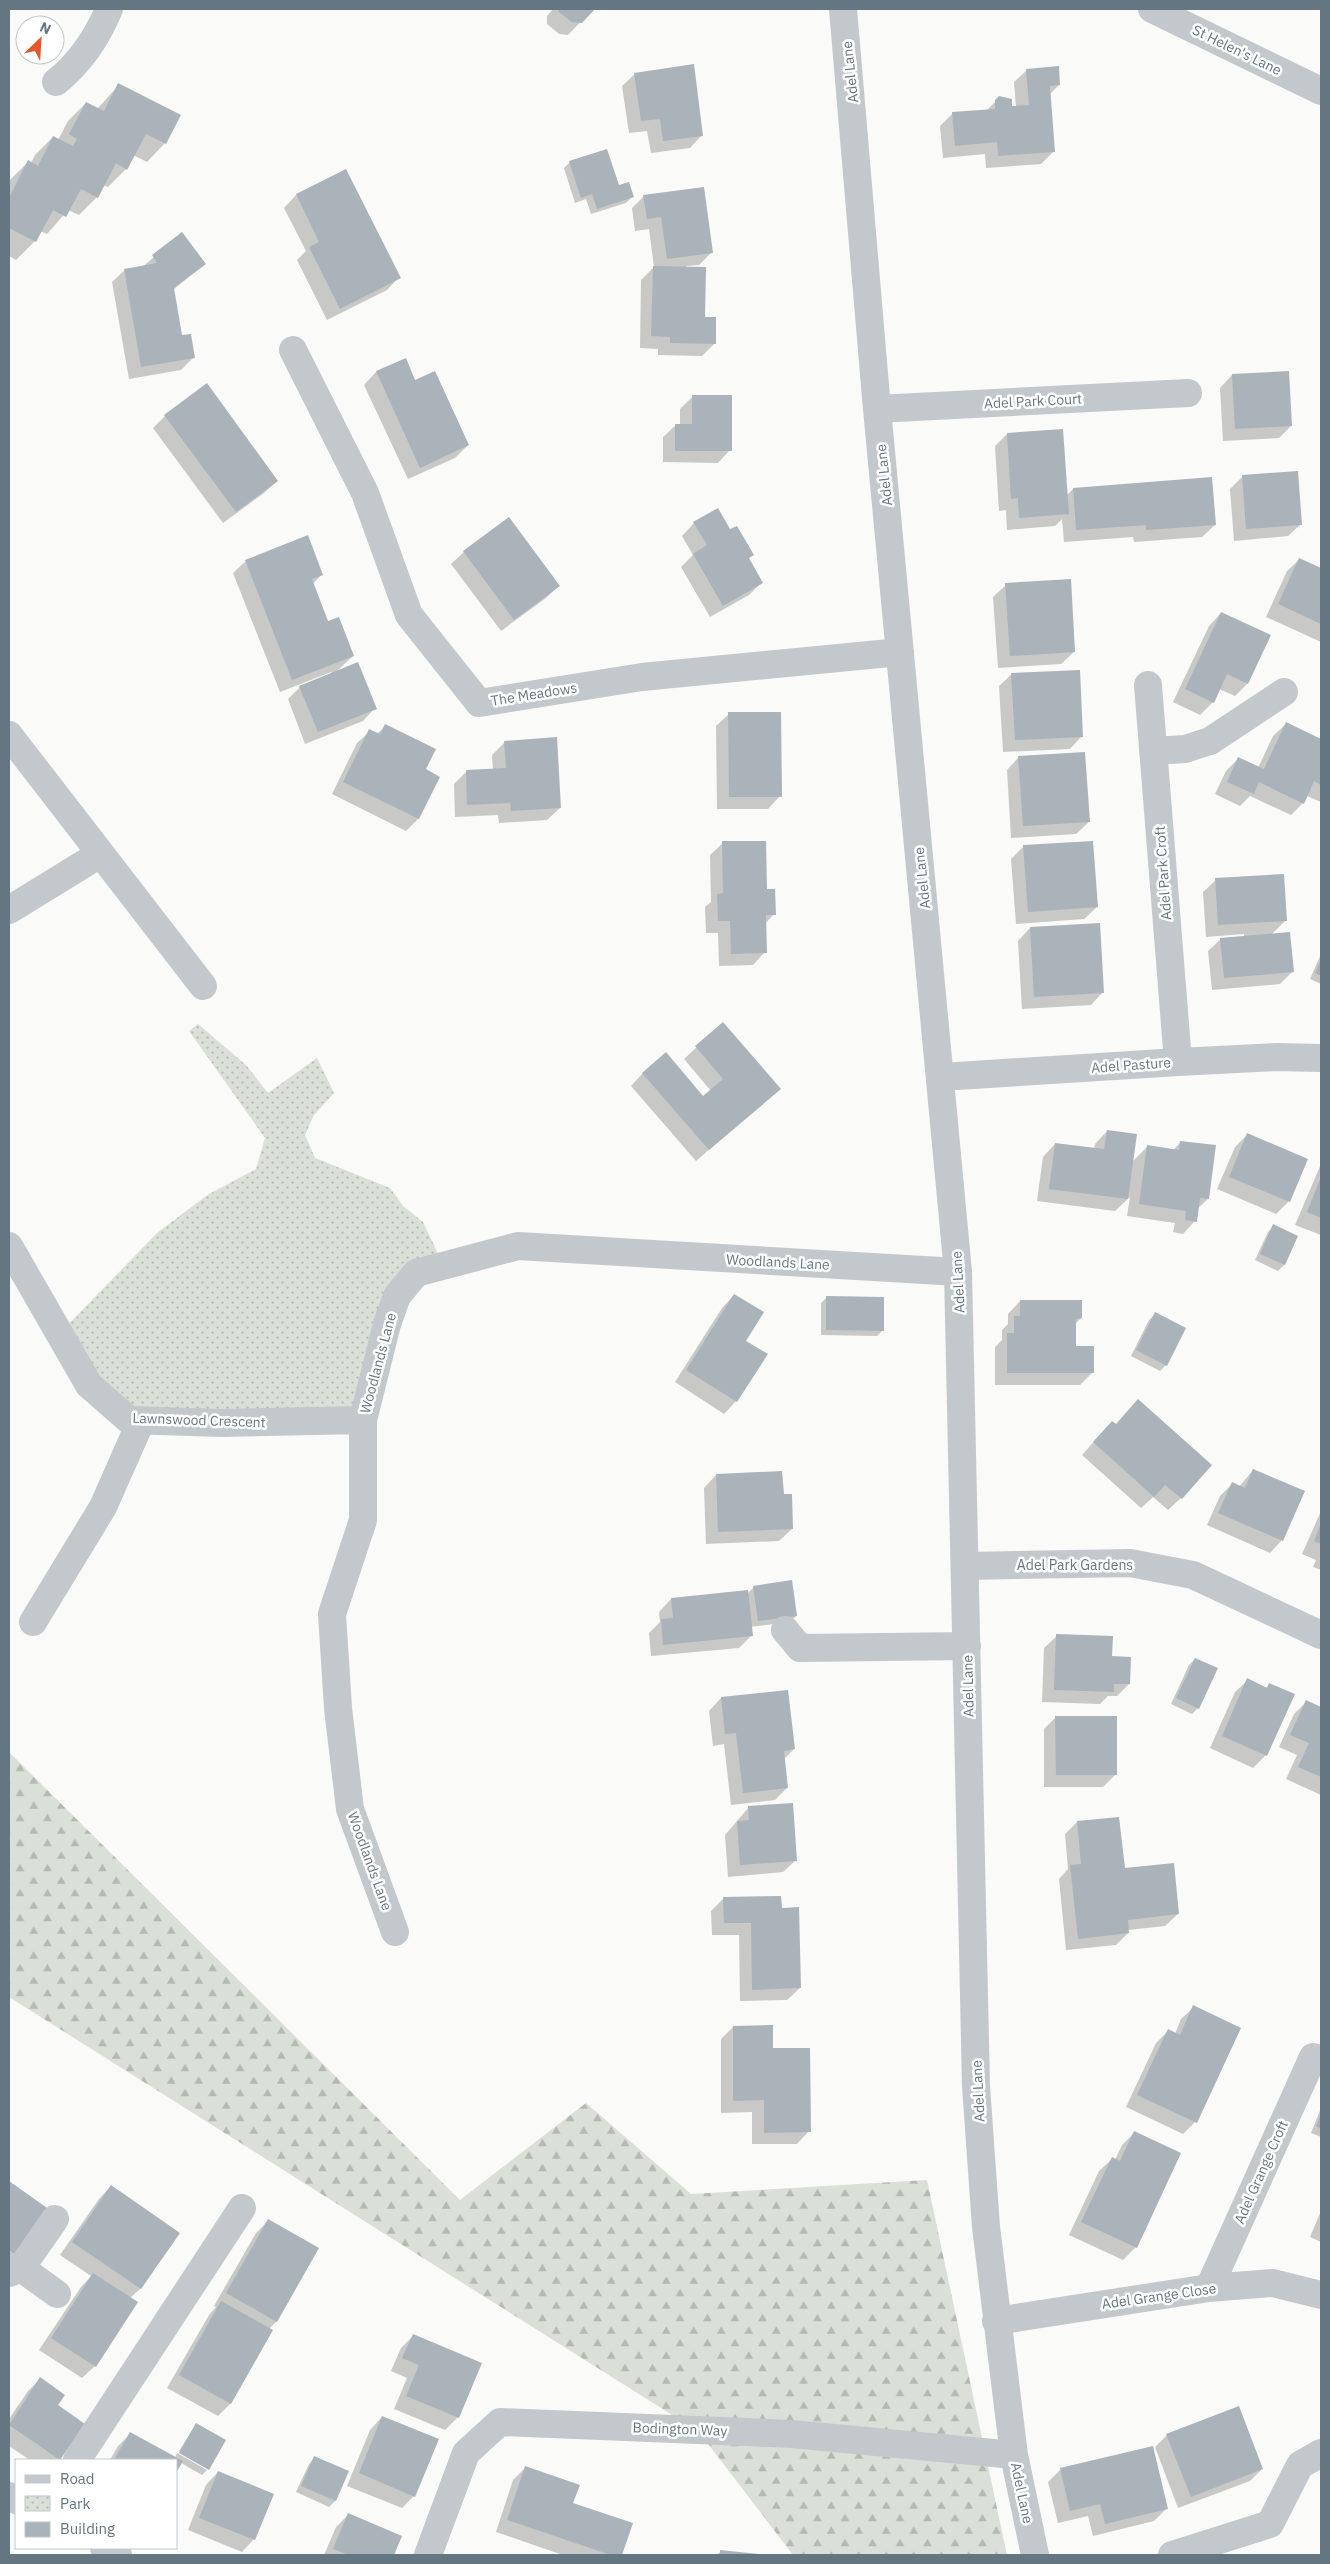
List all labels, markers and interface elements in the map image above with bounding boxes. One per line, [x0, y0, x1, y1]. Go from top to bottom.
north arrow [15, 15, 65, 65]
text: N [37, 18, 54, 39]
street label: St Helen's Lane [1190, 21, 1285, 79]
street label: Adel Lane [838, 40, 862, 104]
street label: Adel Park Court [984, 389, 1083, 413]
street label: Adel Lane [872, 443, 896, 507]
street label: The Meadows [490, 678, 579, 710]
street label: Adel Park Croft [1151, 825, 1175, 921]
street label: Adel Lane [910, 846, 934, 910]
street label: Adel Pasture [1090, 1053, 1172, 1077]
street label: Woodlands Lane [726, 1250, 831, 1274]
street label: Adel Lane [947, 1250, 969, 1313]
street label: Woodlands Lane [356, 1310, 400, 1415]
street label: Lawnswood Crescent [132, 1409, 266, 1431]
street label: Adel Park Gardens [1017, 1556, 1133, 1574]
street label: Adel Lane [958, 1655, 978, 1717]
street label: Woodlands Lane [344, 1809, 396, 1913]
street label: Adel Lane [967, 2059, 989, 2122]
street label: Adel Grange Croft [1230, 2117, 1292, 2227]
street label: Adel Grange Close [1101, 2279, 1218, 2313]
street label: Bodington Way [632, 2418, 728, 2440]
legend [15, 2459, 178, 2549]
street label: Adel Lane [1007, 2461, 1037, 2525]
text: Road [60, 2469, 95, 2488]
text: Park [60, 2494, 90, 2513]
text: Building [60, 2519, 115, 2538]

